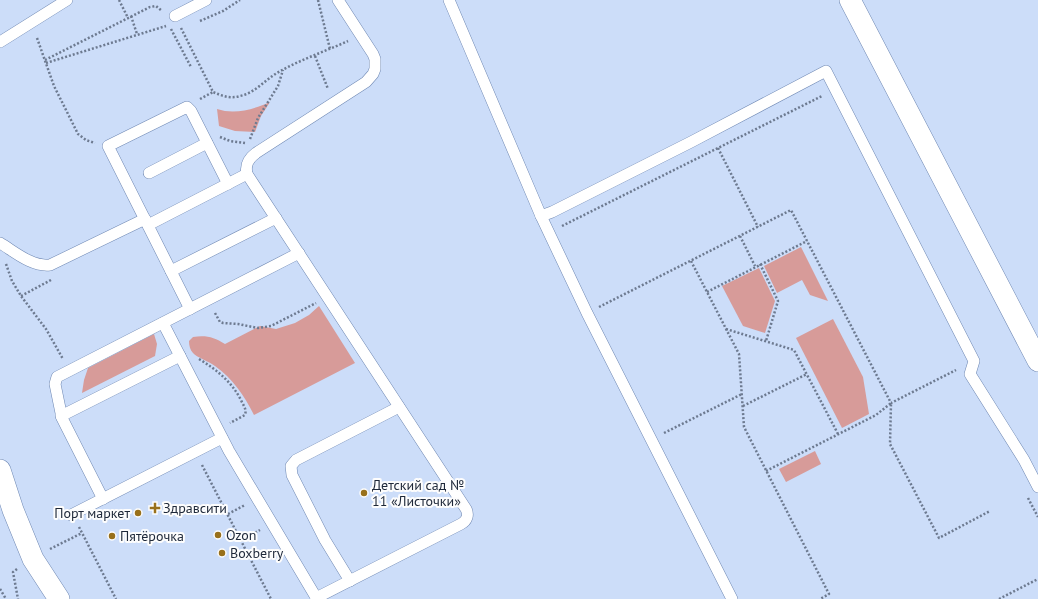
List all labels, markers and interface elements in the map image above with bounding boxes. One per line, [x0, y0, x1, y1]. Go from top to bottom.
place label: Детский сад № 11 «Листочки» [372, 476, 464, 510]
marker: Детский сад № 11 «Листочки» [359, 488, 369, 498]
place label: Здравсити [163, 499, 227, 517]
marker: Здравсити [150, 503, 160, 513]
place label: Порт маркет [54, 504, 130, 522]
marker: Порт маркет [133, 508, 143, 518]
place label: Ozon [226, 526, 256, 544]
place label: Пятёрочка [120, 527, 184, 545]
marker: Ozon [213, 530, 223, 540]
marker: Пятёрочка [107, 531, 117, 541]
place label: Boxberry [230, 544, 284, 562]
marker: Boxberry [217, 548, 227, 558]

